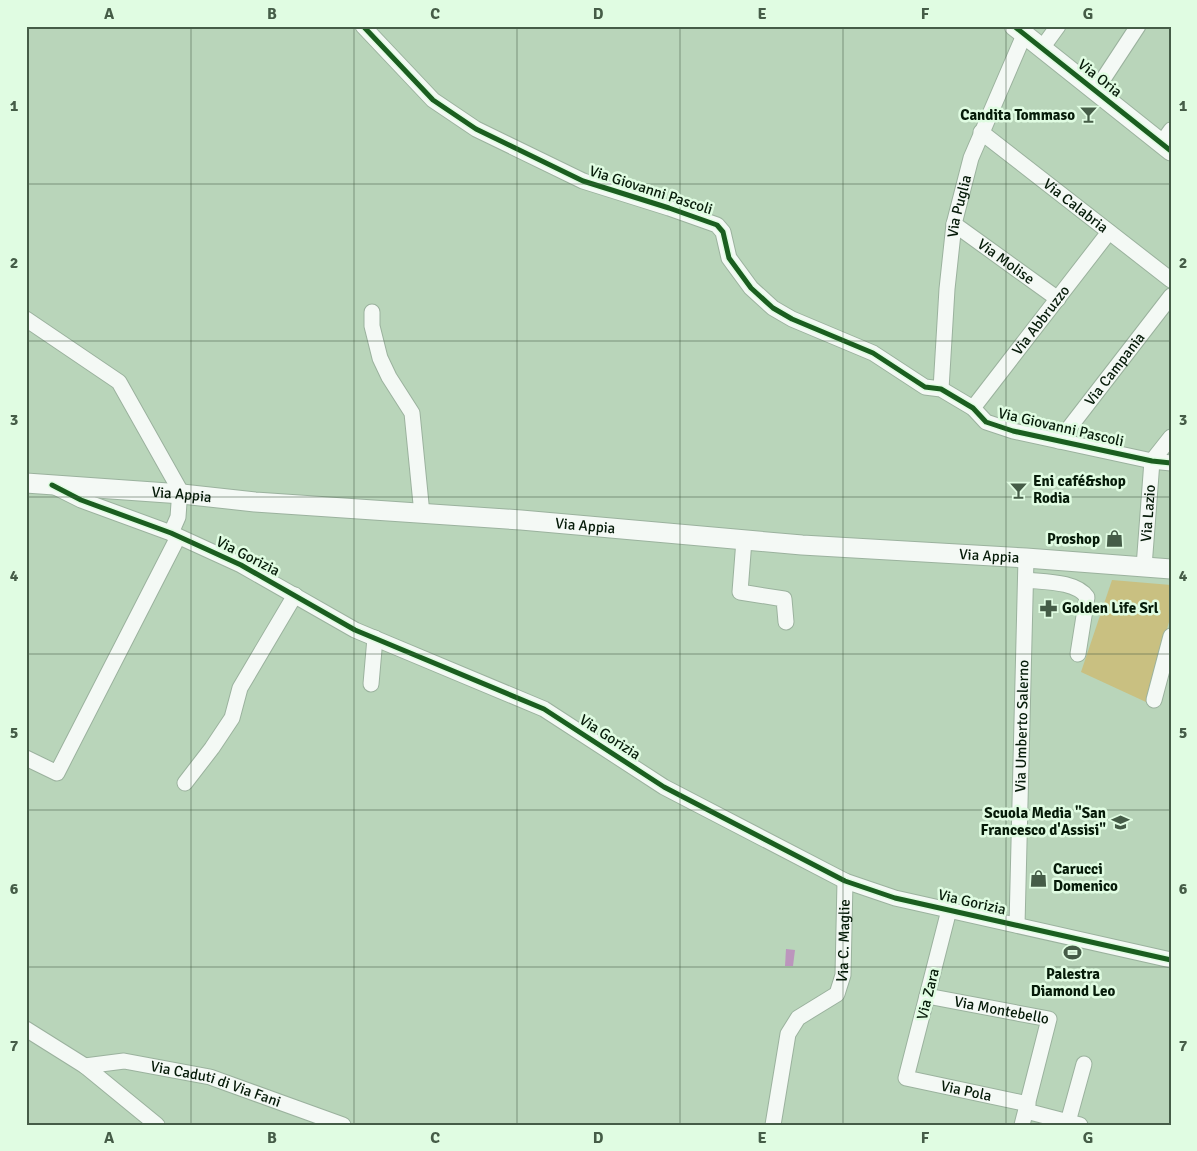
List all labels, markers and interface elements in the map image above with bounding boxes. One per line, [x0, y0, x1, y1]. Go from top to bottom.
text: A [104, 4, 115, 24]
text: B [267, 4, 277, 24]
text: C [430, 4, 440, 24]
text: D [593, 4, 604, 24]
text: E [757, 4, 767, 24]
text: F [921, 4, 930, 24]
text: G [1083, 4, 1093, 24]
street label: Via Oria [1074, 55, 1126, 101]
text: 1 [10, 96, 19, 116]
text: 1 [1179, 96, 1188, 116]
bar icon: Candita Tommaso [1079, 105, 1099, 125]
place label: Candita Tommaso [960, 106, 1075, 124]
street label: Via Giovanni Pascoli [587, 162, 715, 218]
street label: Via Puglia [944, 173, 975, 238]
street label: Via Calabria [1040, 175, 1112, 237]
street label: Via Molise [974, 235, 1038, 288]
text: 2 [10, 253, 18, 273]
text: 2 [1179, 253, 1187, 273]
street label: Via Abbruzzo [1008, 282, 1074, 359]
street label: Via Campania [1081, 329, 1149, 409]
street label: Via Giovanni Pascoli [996, 404, 1126, 450]
text: 3 [10, 410, 18, 430]
text: 3 [1179, 410, 1187, 430]
place label: Eni café&shop Rodia [1033, 472, 1126, 507]
bar icon: Eni café&shop Rodia [1009, 480, 1029, 500]
street label: Via Appia [151, 483, 213, 506]
street label: Via Lazio [1137, 484, 1159, 543]
street label: Via Appia [554, 514, 616, 537]
shop icon: Proshop [1104, 529, 1124, 549]
place label: Proshop [1047, 530, 1100, 548]
street label: Via Gorizia [213, 532, 283, 580]
street label: Via Appia [958, 545, 1020, 567]
text: 4 [10, 566, 19, 586]
text: 4 [1179, 566, 1188, 586]
pharmacy icon: Golden Life Srl [1038, 598, 1058, 618]
place label: Golden Life Srl [1062, 599, 1159, 617]
street label: Via Umberto Salerno [1011, 659, 1033, 792]
street label: Via Gorizia [576, 711, 644, 763]
text: 5 [10, 723, 18, 743]
text: 5 [1179, 723, 1187, 743]
place label: Scuola Media "San Francesco d'Assisi" [981, 804, 1106, 839]
school or university icon: Scuola Media "San Francesco d'Assisi" [1110, 812, 1130, 832]
place label: Carucci Domenico [1053, 860, 1118, 895]
shop icon: Carucci Domenico [1029, 868, 1049, 888]
text: 6 [10, 879, 19, 899]
text: 6 [1179, 879, 1188, 899]
street label: Via Gorizia [936, 885, 1008, 919]
street label: Via C. Maglie [832, 899, 854, 985]
sports icon: Palestra Diamond Leo [1063, 943, 1083, 963]
place label: Palestra Diamond Leo [1031, 965, 1116, 1000]
street label: Via Zara [913, 966, 943, 1022]
street label: Via Montebello [953, 992, 1051, 1028]
text: 7 [10, 1036, 19, 1056]
text: 7 [1179, 1036, 1188, 1056]
street label: Via Caduti di Via Fani [149, 1057, 283, 1111]
street label: Via Pola [939, 1077, 993, 1105]
text: A [104, 1128, 115, 1148]
text: B [267, 1128, 277, 1148]
text: C [430, 1128, 440, 1148]
text: D [593, 1128, 604, 1148]
text: E [757, 1128, 767, 1148]
text: F [921, 1128, 930, 1148]
text: G [1083, 1128, 1093, 1148]

